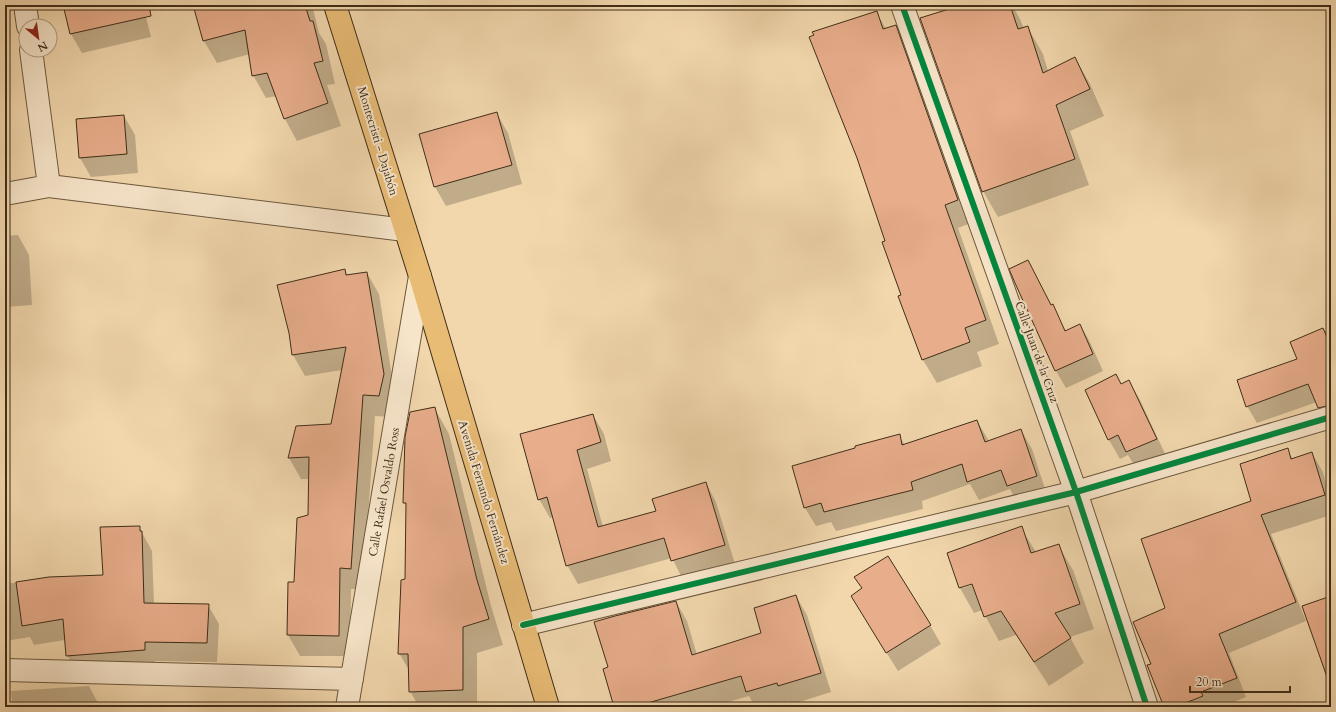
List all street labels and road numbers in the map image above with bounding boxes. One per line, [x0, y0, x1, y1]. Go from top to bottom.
street label: Montecristi - Dajabón [354, 84, 402, 198]
street label: Calle Juan de la Cruz [1011, 299, 1063, 406]
street label: Avenida Fernando Fernández [455, 418, 514, 566]
street label: Calle Rafael Osvaldo Ross [365, 426, 403, 558]

